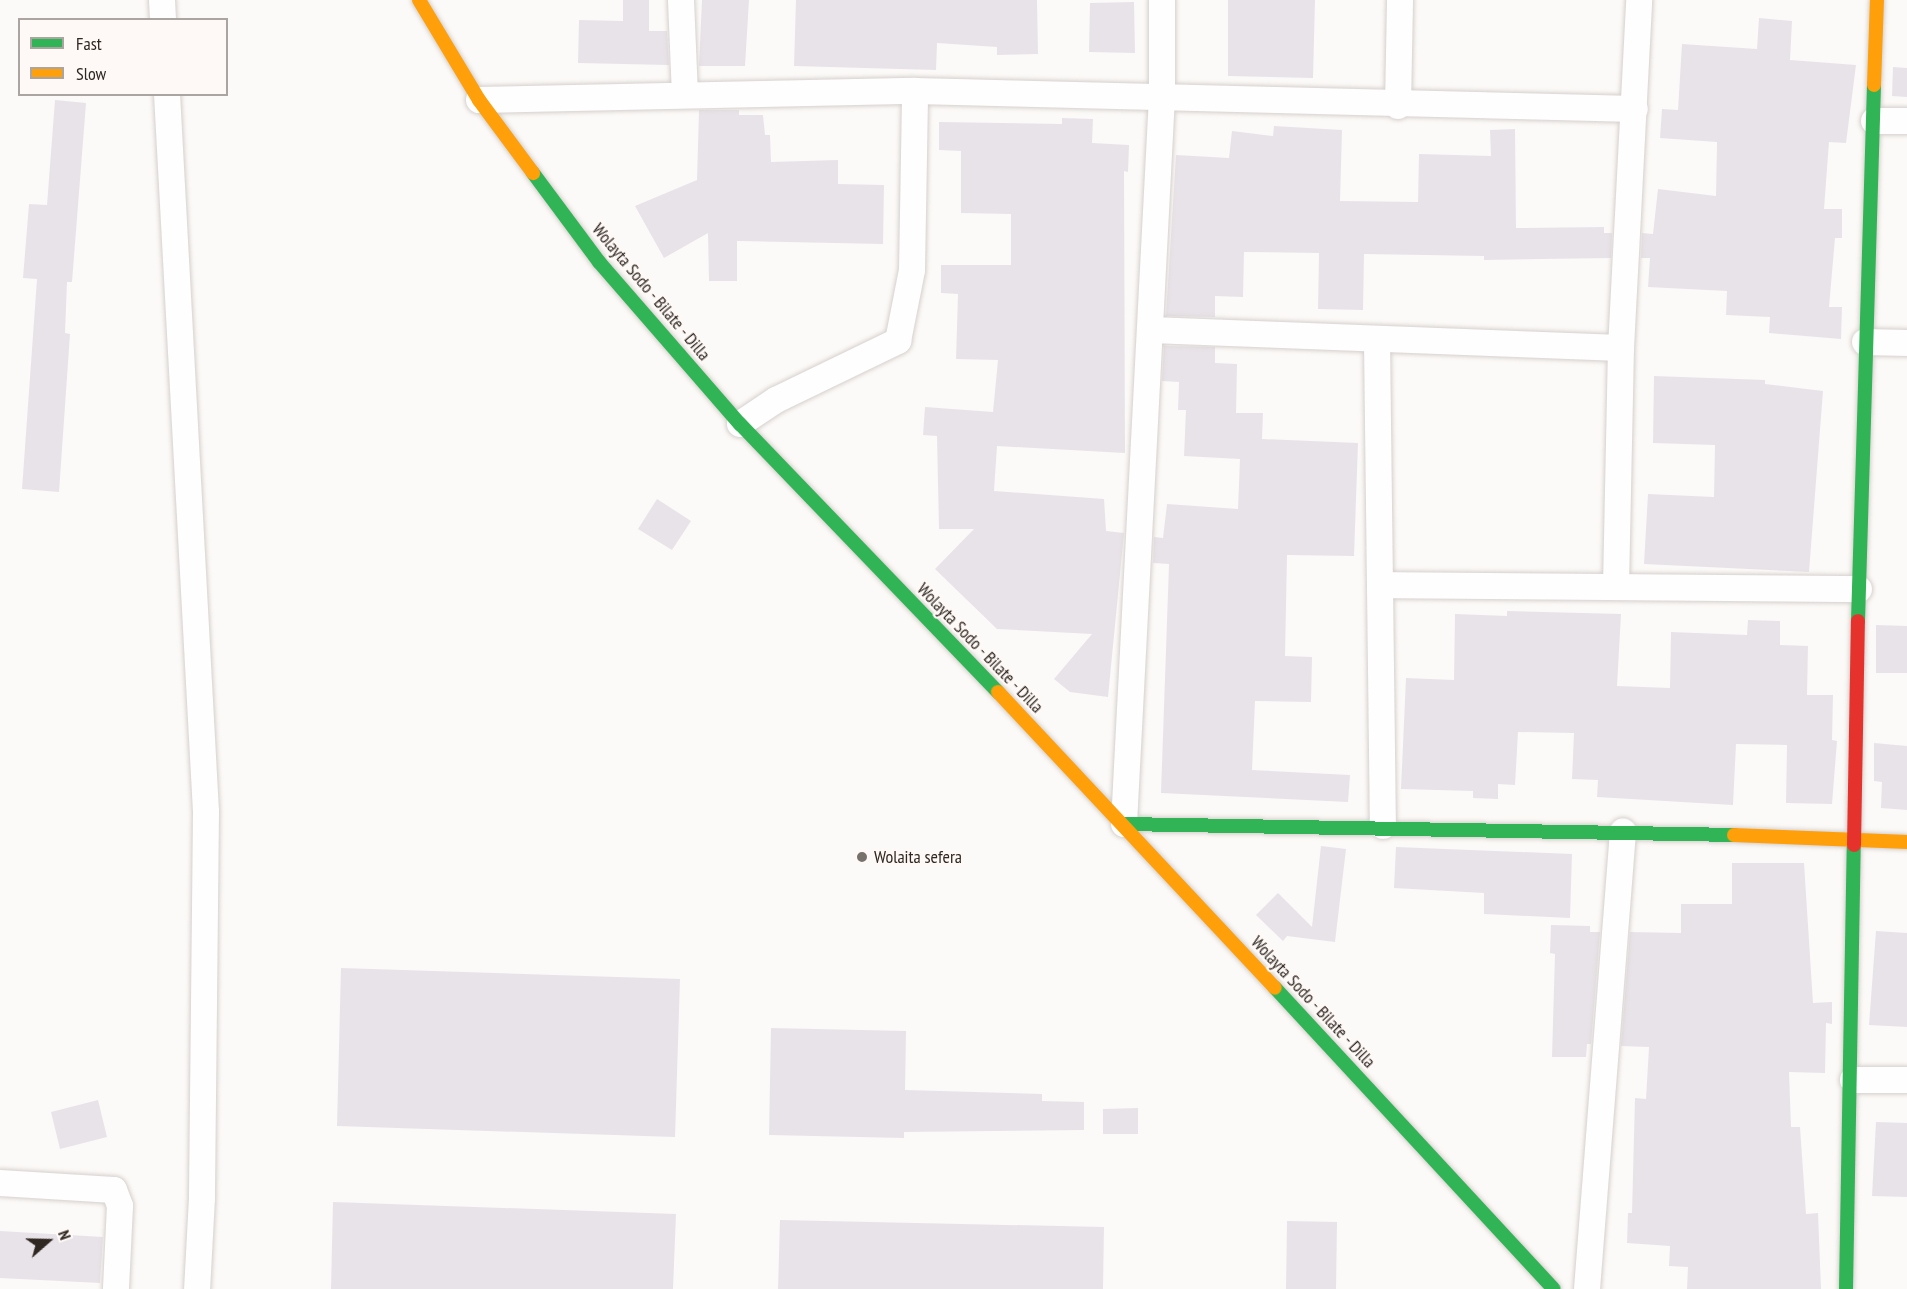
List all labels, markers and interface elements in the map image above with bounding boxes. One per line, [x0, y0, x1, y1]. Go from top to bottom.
legend [18, 18, 228, 96]
text: Fast [76, 32, 102, 55]
text: Slow [76, 62, 106, 85]
street label: Wolayta Sodo - Bilate - Dilla [586, 218, 716, 366]
street label: Wolayta Sodo - Bilate - Dilla [911, 578, 1049, 718]
place label: Wolaita sefera [874, 846, 962, 868]
marker: Wolaita sefera [855, 850, 869, 864]
street label: Wolayta Sodo - Bilate - Dilla [1245, 931, 1381, 1073]
north arrow [18, 1211, 78, 1271]
text: N [54, 1227, 76, 1242]

